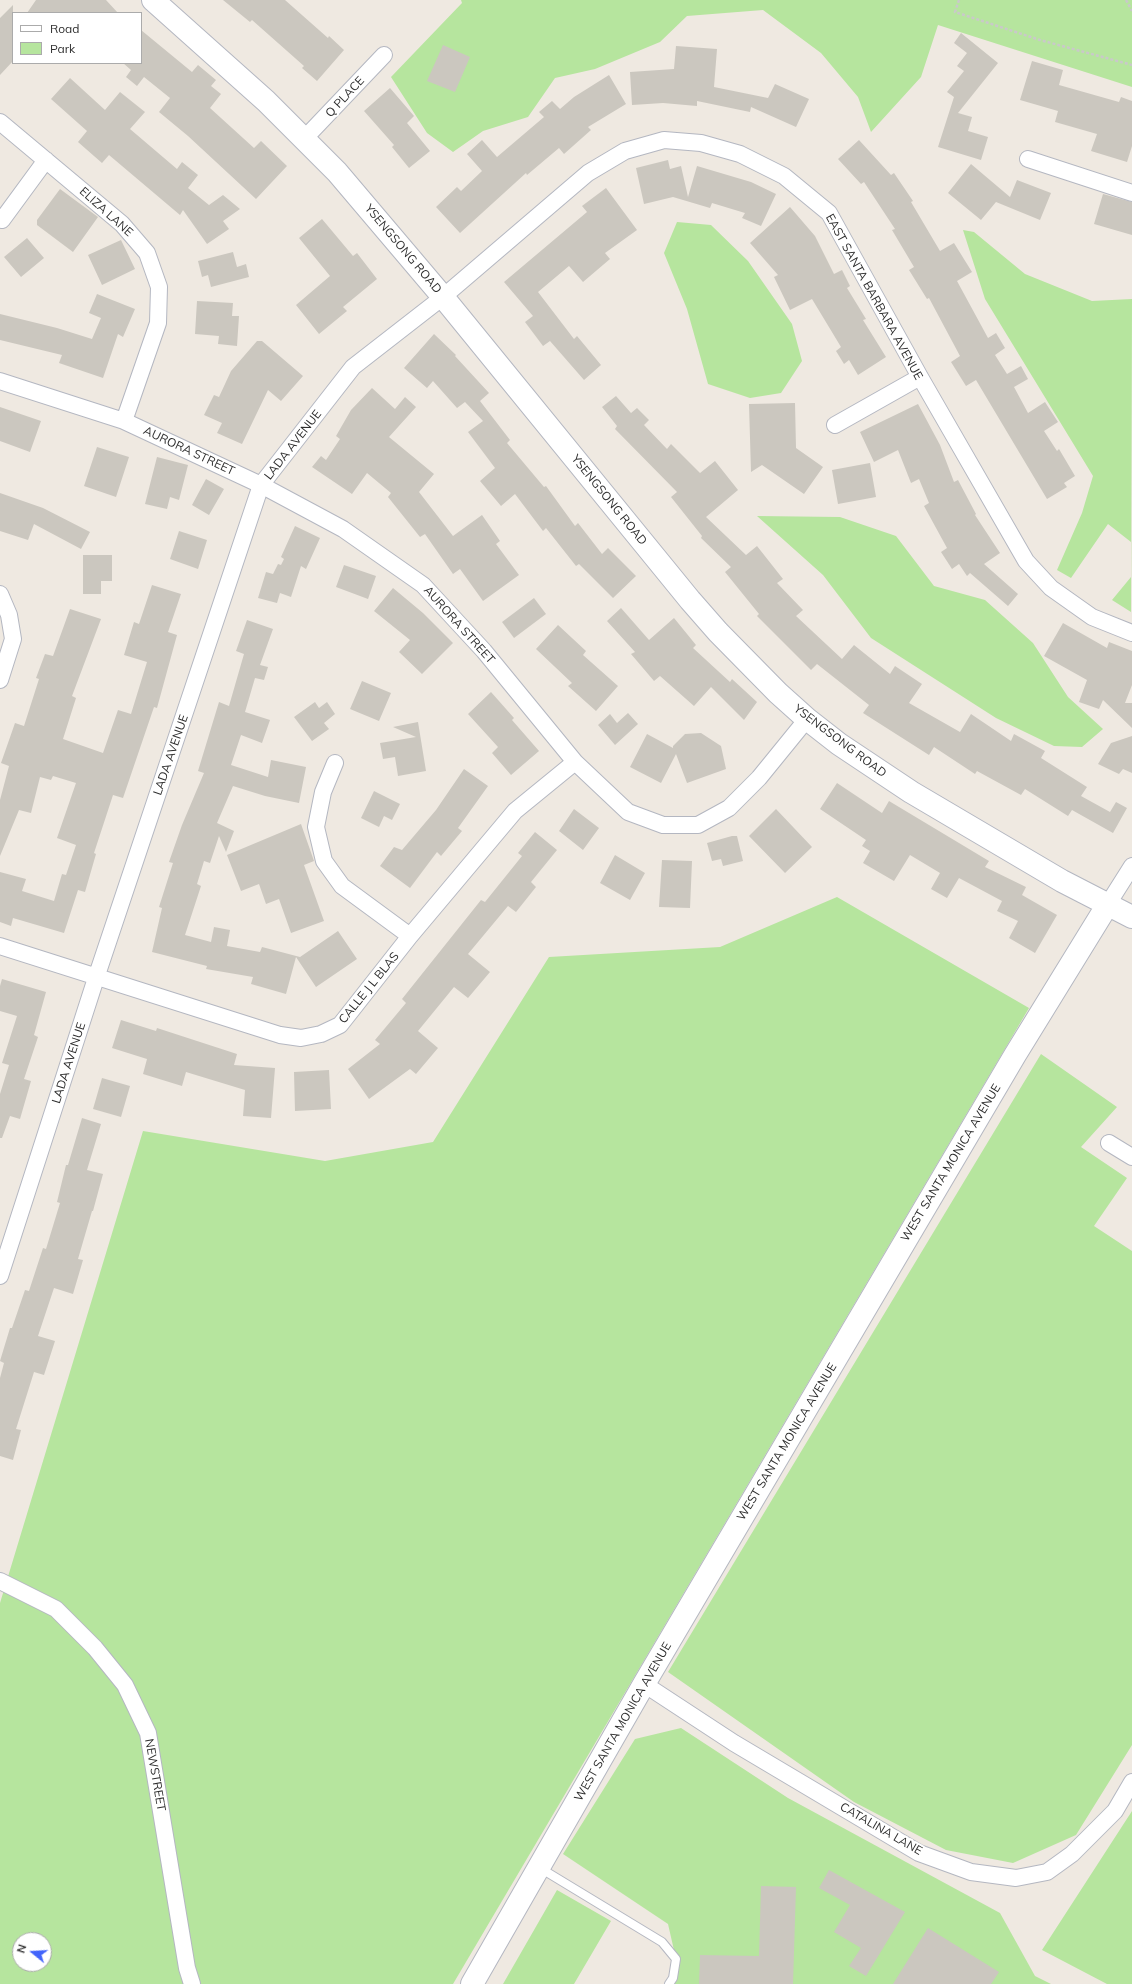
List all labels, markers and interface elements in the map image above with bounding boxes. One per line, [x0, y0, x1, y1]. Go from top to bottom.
legend [12, 12, 142, 64]
text: Road [50, 21, 79, 36]
text: Park [50, 41, 75, 56]
street label: Q PLACE [323, 74, 367, 120]
street label: ELIZA LANE [76, 184, 136, 240]
street label: YSENGSONG ROAD [361, 201, 445, 297]
street label: EAST SANTA BARBARA AVENUE [822, 212, 926, 382]
street label: LADA AVENUE [261, 407, 325, 483]
street label: AURORA STREET [141, 424, 237, 478]
street label: YSENGSONG ROAD [568, 452, 650, 548]
street label: AURORA STREET [420, 583, 498, 667]
street label: YSENGSONG ROAD [791, 702, 889, 780]
street label: LADA AVENUE [150, 713, 192, 797]
street label: CALLE J L BLAS [336, 949, 402, 1027]
street label: LADA AVENUE [49, 1021, 89, 1105]
street label: WEST SANTA MONICA AVENUE [898, 1082, 1004, 1244]
street label: WEST SANTA MONICA AVENUE [734, 1361, 840, 1523]
street label: WEST SANTA MONICA AVENUE [571, 1640, 675, 1804]
street label: NEWSTREET [142, 1738, 168, 1812]
street label: CATALINA LANE [837, 1800, 925, 1858]
north arrow [12, 1932, 52, 1972]
text: N [14, 1942, 29, 1955]

